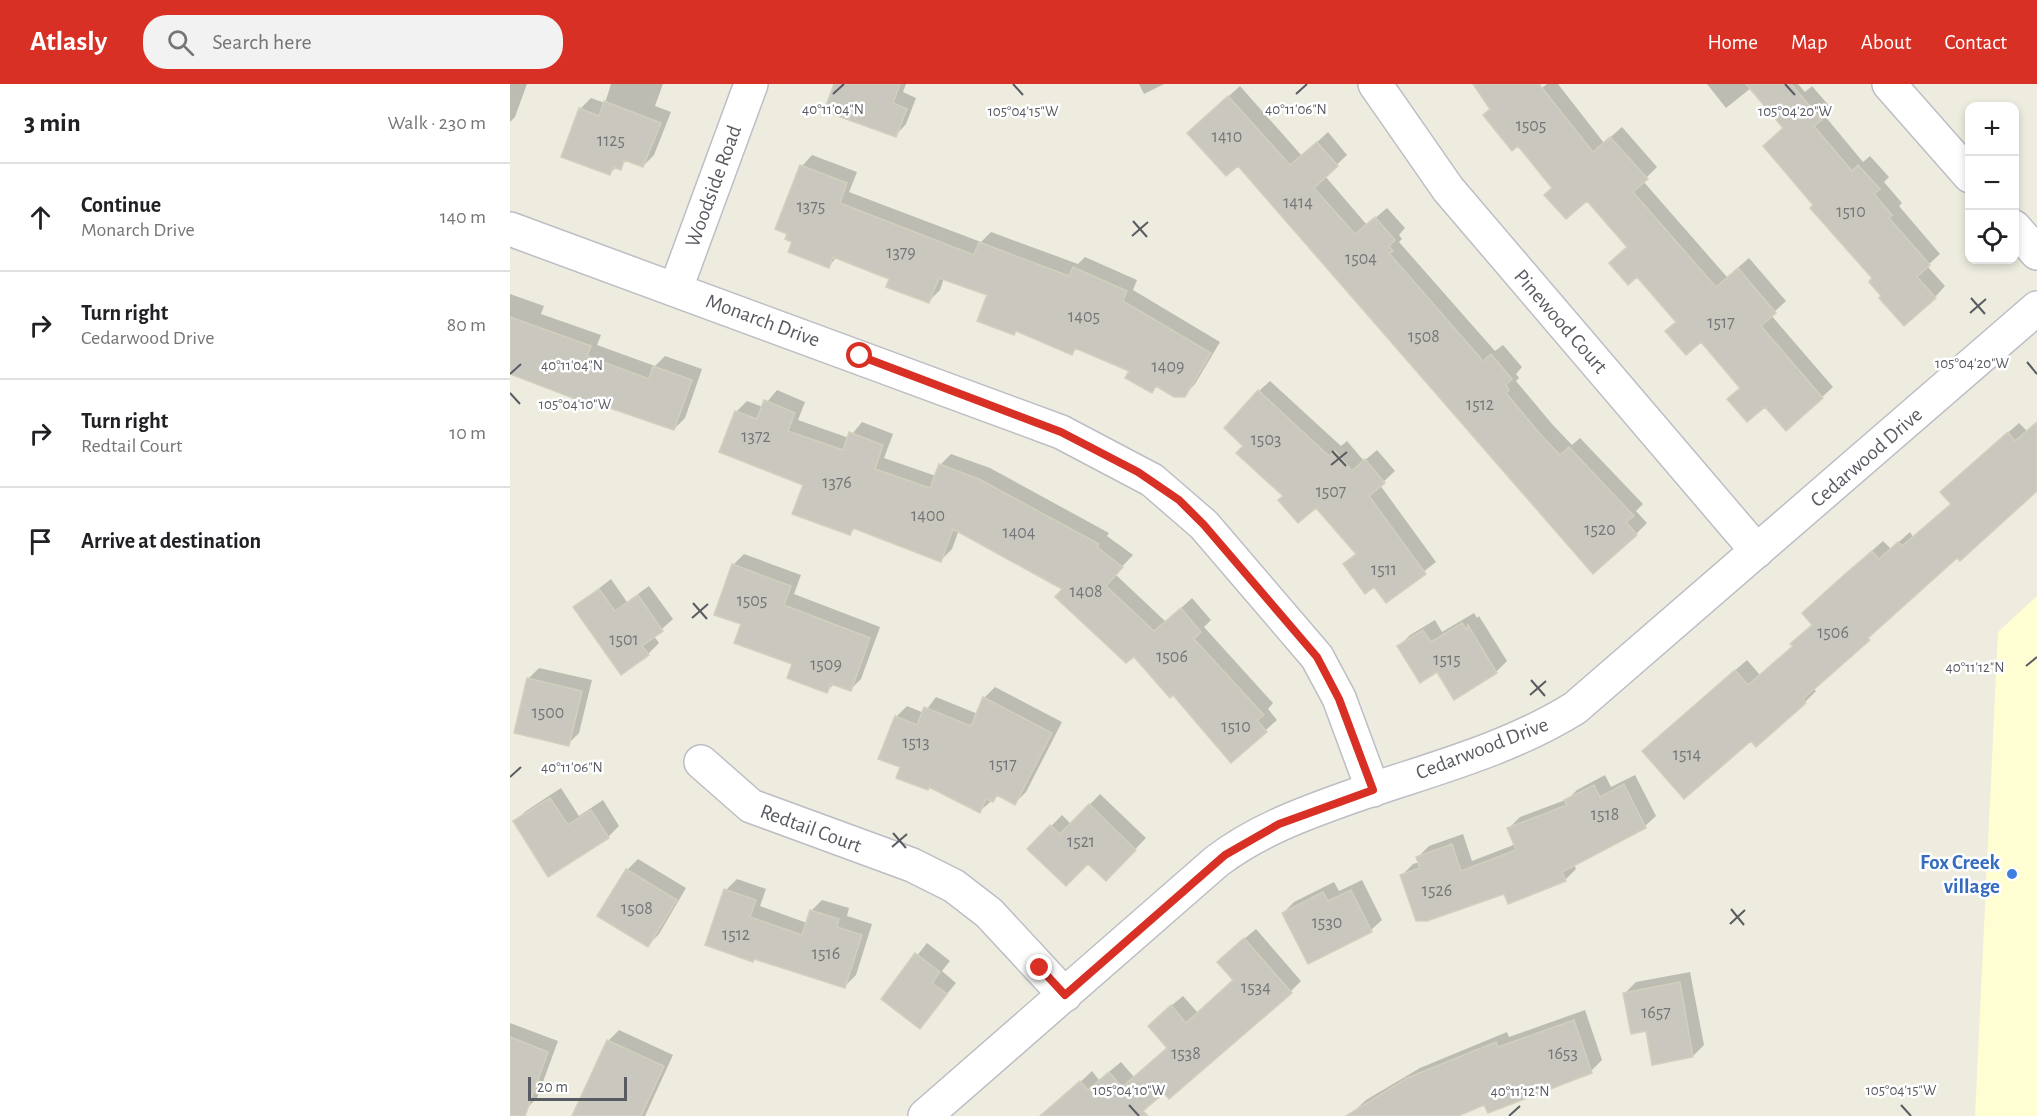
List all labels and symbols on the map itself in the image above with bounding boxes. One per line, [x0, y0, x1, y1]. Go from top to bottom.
text: 40°11'04"N [802, 102, 864, 117]
text: 40°11'06"N [1265, 102, 1327, 117]
text: 105°04'15"W [988, 104, 1059, 119]
text: 105°04'20"W [1758, 104, 1833, 119]
house number: 1505 [1516, 117, 1546, 135]
street label: Woodside Road [682, 122, 745, 250]
house number: 1410 [1212, 128, 1242, 146]
house number: 1125 [597, 132, 625, 150]
house number: 1414 [1283, 194, 1313, 212]
house number: 1375 [797, 198, 825, 216]
house number: 1510 [1836, 203, 1866, 221]
house number: 1379 [886, 244, 916, 262]
house number: 1504 [1345, 250, 1377, 268]
street label: Pinewood Court [1510, 265, 1611, 378]
street label: Monarch Drive [703, 290, 823, 351]
house number: 1405 [1068, 308, 1100, 326]
house number: 1517 [1707, 314, 1735, 332]
house number: 1508 [1408, 328, 1440, 346]
route start [846, 342, 872, 368]
text: 105°04'20"W [1935, 356, 2010, 371]
text: 40°11'04"N [541, 358, 603, 373]
house number: 1409 [1152, 358, 1184, 376]
house number: 1512 [1466, 396, 1494, 414]
text: 105°04'10"W [539, 397, 612, 412]
street label: Cedarwood Drive [1807, 403, 1926, 511]
house number: 1372 [741, 428, 771, 446]
house number: 1503 [1251, 431, 1281, 449]
house number: 1376 [822, 474, 852, 492]
house number: 1507 [1316, 483, 1346, 501]
house number: 1400 [911, 507, 945, 525]
house number: 1520 [1584, 521, 1616, 539]
house number: 1404 [1002, 524, 1036, 542]
house number: 1511 [1371, 561, 1397, 579]
house number: 1408 [1070, 583, 1102, 601]
house number: 1505 [737, 592, 767, 610]
house number: 1506 [1817, 624, 1849, 642]
house number: 1501 [609, 631, 639, 649]
house number: 1506 [1156, 648, 1188, 666]
house number: 1515 [1433, 651, 1461, 669]
house number: 1509 [810, 656, 842, 674]
text: 40°11'12"N [1946, 660, 2004, 675]
house number: 1500 [532, 704, 564, 722]
street label: Cedarwood Drive [1413, 714, 1551, 783]
house number: 1510 [1221, 718, 1251, 736]
house number: 1513 [902, 734, 930, 752]
house number: 1514 [1673, 746, 1702, 764]
house number: 1517 [989, 756, 1017, 774]
text: 40°11'06"N [541, 760, 603, 775]
street label: Redtail Court [757, 800, 865, 857]
house number: 1518 [1591, 806, 1619, 824]
house number: 1521 [1067, 833, 1095, 851]
place label: Fox Creek village [1920, 852, 2001, 897]
marker: Fox Creek village [2005, 867, 2019, 881]
house number: 1526 [1422, 882, 1452, 900]
house number: 1508 [621, 900, 653, 918]
house number: 1530 [1312, 914, 1342, 932]
house number: 1512 [722, 926, 750, 944]
house number: 1516 [812, 945, 840, 963]
route end [1026, 954, 1052, 980]
house number: 1534 [1241, 979, 1271, 997]
house number: 1657 [1641, 1004, 1671, 1022]
house number: 1538 [1171, 1045, 1201, 1063]
house number: 1653 [1548, 1045, 1578, 1063]
scale bar [528, 1074, 627, 1102]
text: 105°04'10"W [1093, 1083, 1166, 1098]
text: 105°04'15"W [1866, 1083, 1937, 1098]
text: 40°11'12"N [1491, 1084, 1549, 1099]

